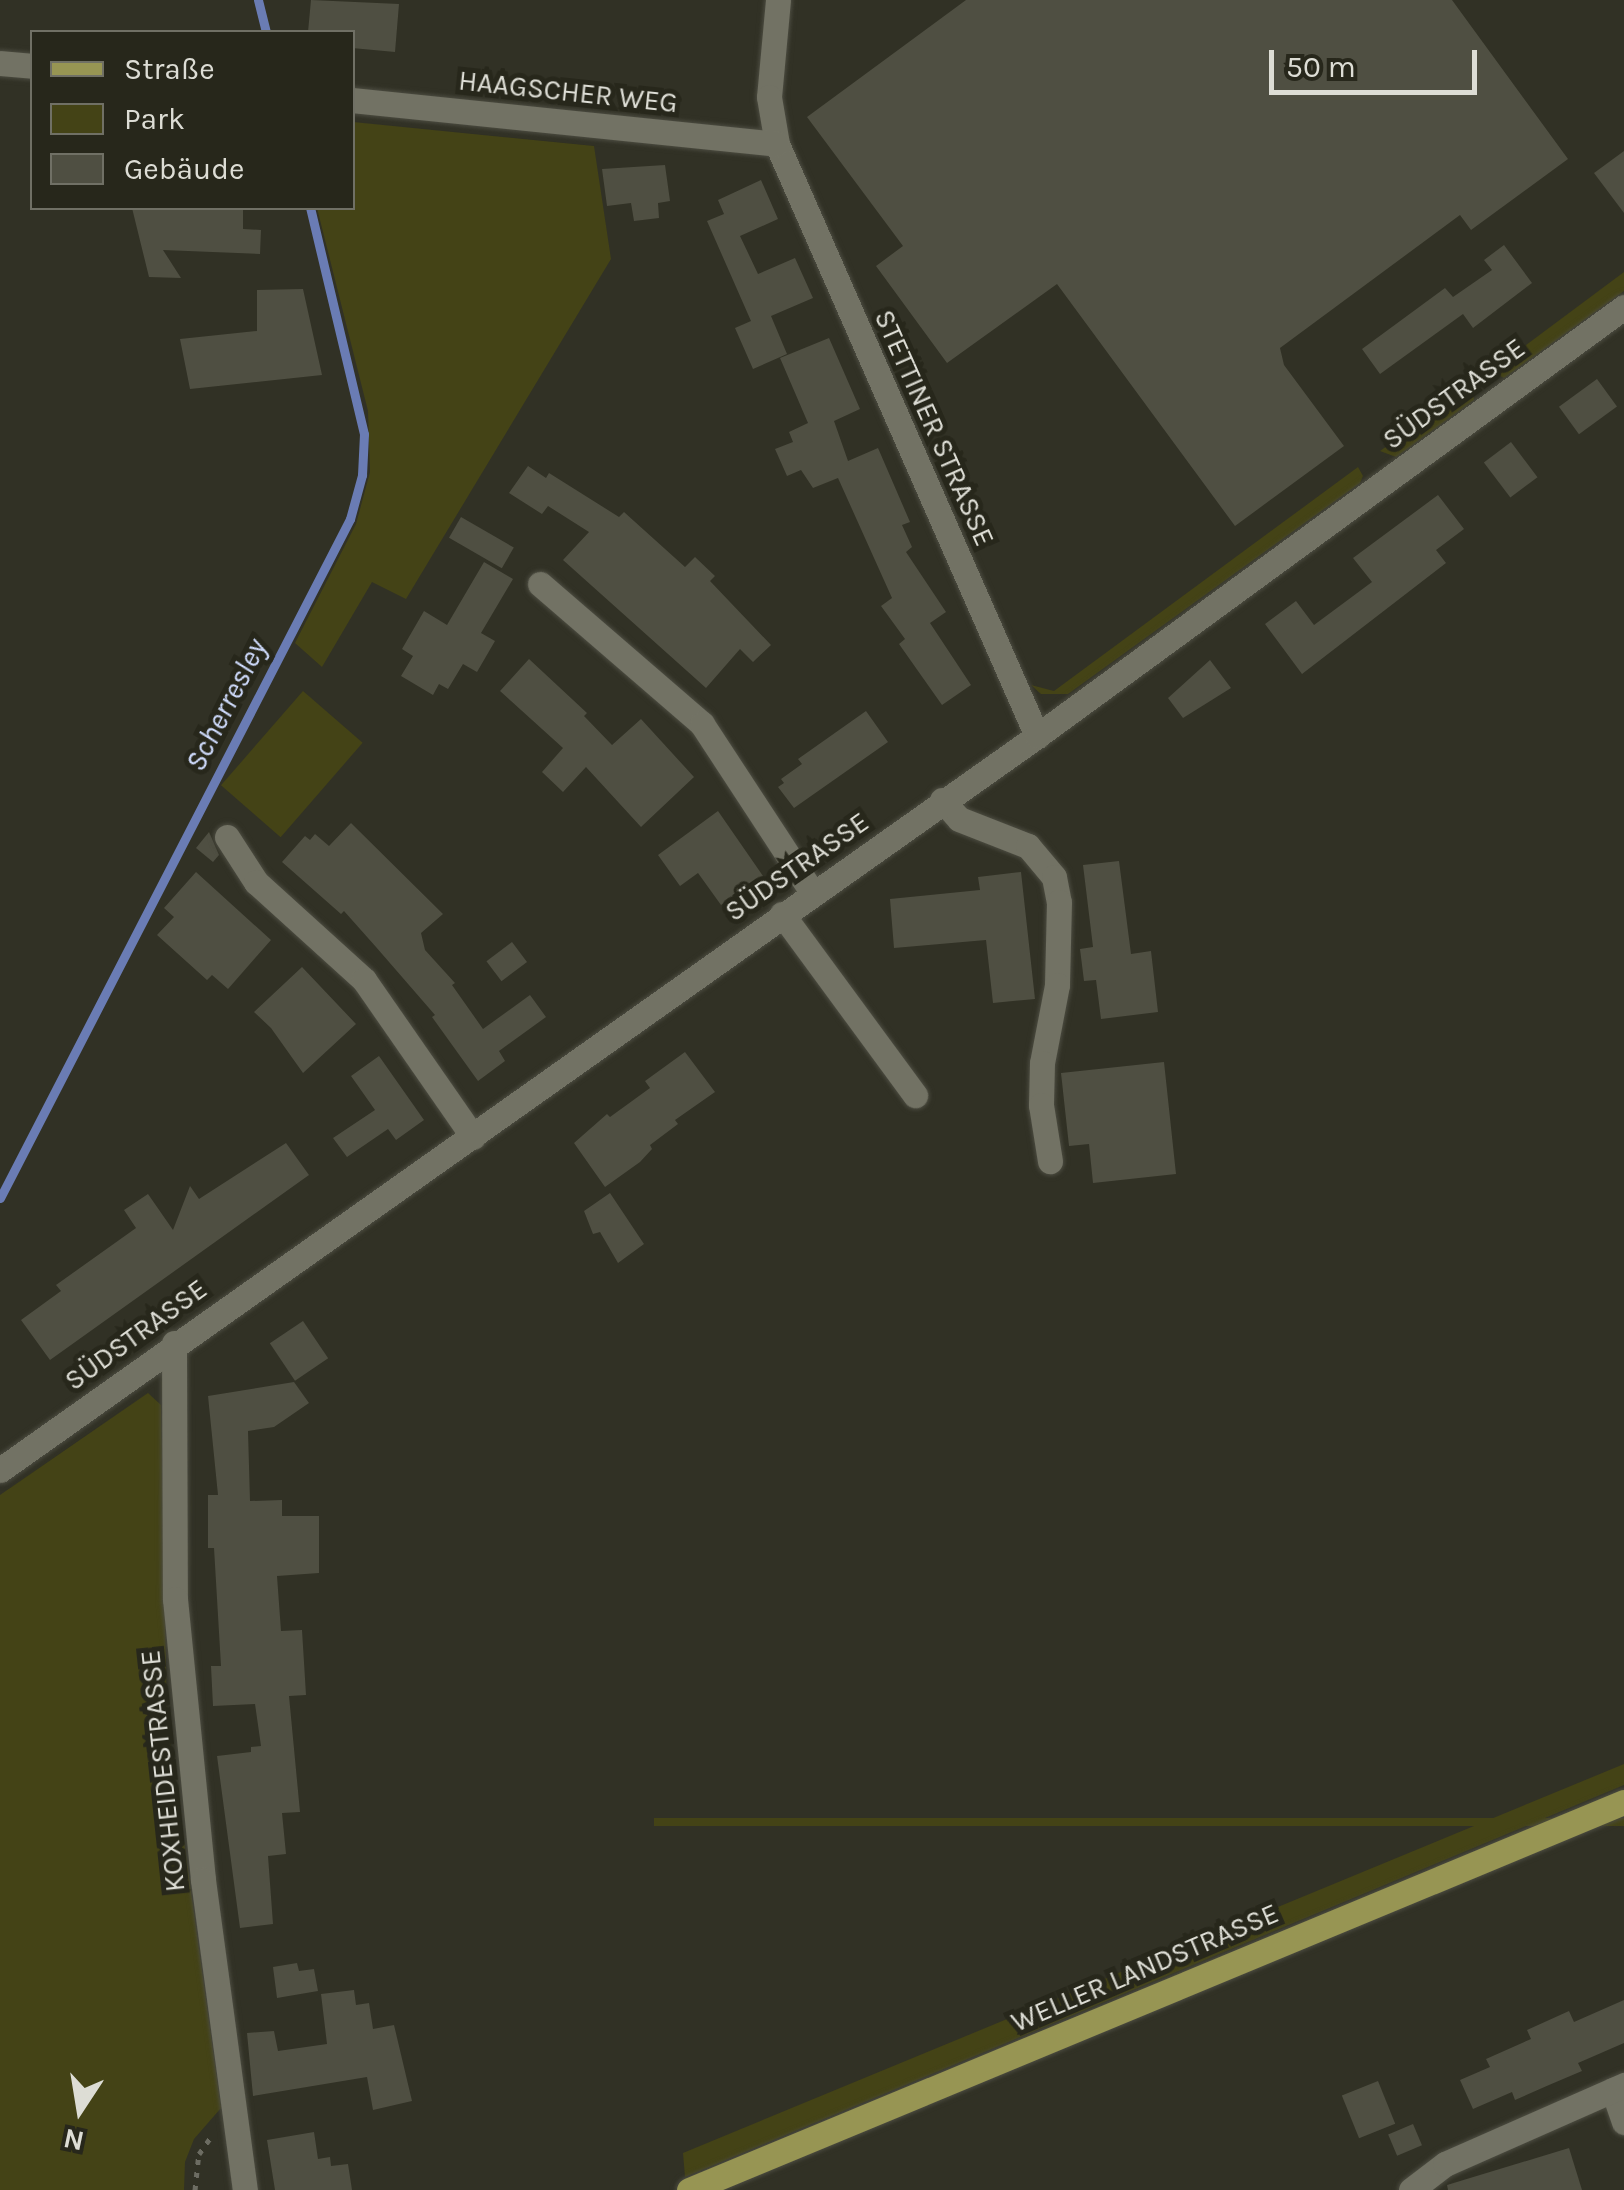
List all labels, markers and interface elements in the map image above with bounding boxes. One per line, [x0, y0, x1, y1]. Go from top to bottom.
legend [30, 30, 355, 210]
scale bar [1274, 30, 1482, 92]
text: 50 m [1286, 49, 1356, 85]
text: Straße [124, 51, 215, 87]
street label: HAAGSCHER WEG [457, 64, 679, 120]
text: Park [124, 101, 185, 137]
text: Gebäude [124, 151, 244, 187]
street label: STETTINER STRASSE [867, 305, 1001, 551]
street label: SÜDSTRASSE [1376, 331, 1532, 457]
water label: Scherresley [177, 633, 275, 777]
street label: SÜDSTRASSE [719, 805, 875, 929]
street label: SÜDSTRASSE [58, 1272, 214, 1398]
street label: KOXHEIDESTRASSE [134, 1648, 192, 1894]
street label: WELLER LANDSTRASSE [1006, 1896, 1284, 2040]
north arrow [30, 2060, 130, 2160]
text: N [60, 2122, 87, 2158]

